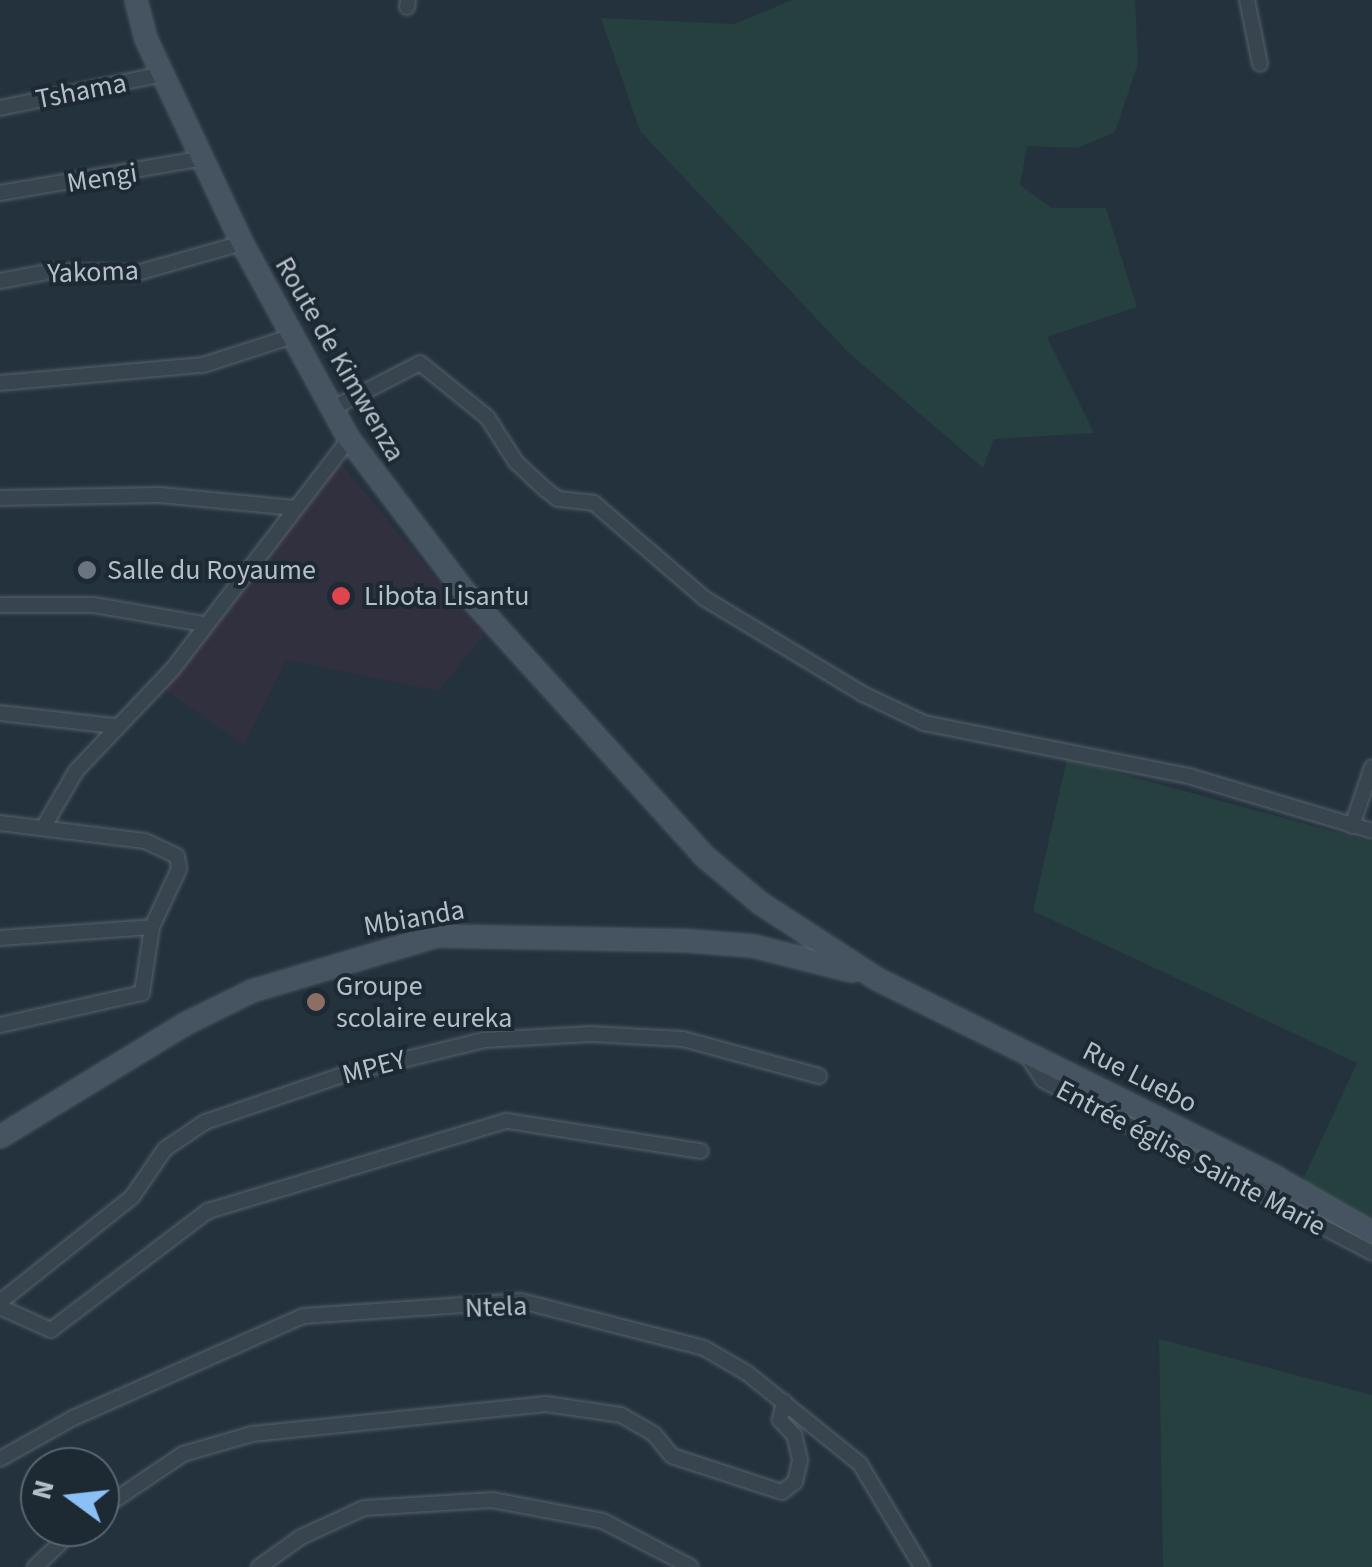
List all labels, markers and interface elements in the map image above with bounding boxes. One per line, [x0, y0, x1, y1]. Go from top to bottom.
street label: Tshama [33, 66, 129, 116]
street label: Mengi [65, 156, 139, 200]
street label: Route de Kimwenza [268, 251, 412, 467]
street label: Yakoma [47, 254, 139, 290]
place label: Salle du Royaume [107, 553, 316, 587]
marker: Salle du Royaume [76, 559, 98, 581]
place label: Libota Lisantu [364, 579, 530, 613]
marker: Libota Lisantu [328, 583, 354, 609]
street label: Mbianda [361, 893, 467, 943]
place label: Groupe scolaire eureka [336, 969, 512, 1035]
marker: Groupe scolaire eureka [305, 991, 327, 1013]
street label: Rue Luebo [1077, 1034, 1203, 1120]
street label: MPEY [339, 1042, 409, 1092]
street label: Entrée église Sainte Marie [1051, 1073, 1331, 1243]
street label: Ntela [464, 1289, 528, 1325]
north arrow [20, 1447, 120, 1547]
text: N [21, 1476, 65, 1504]

